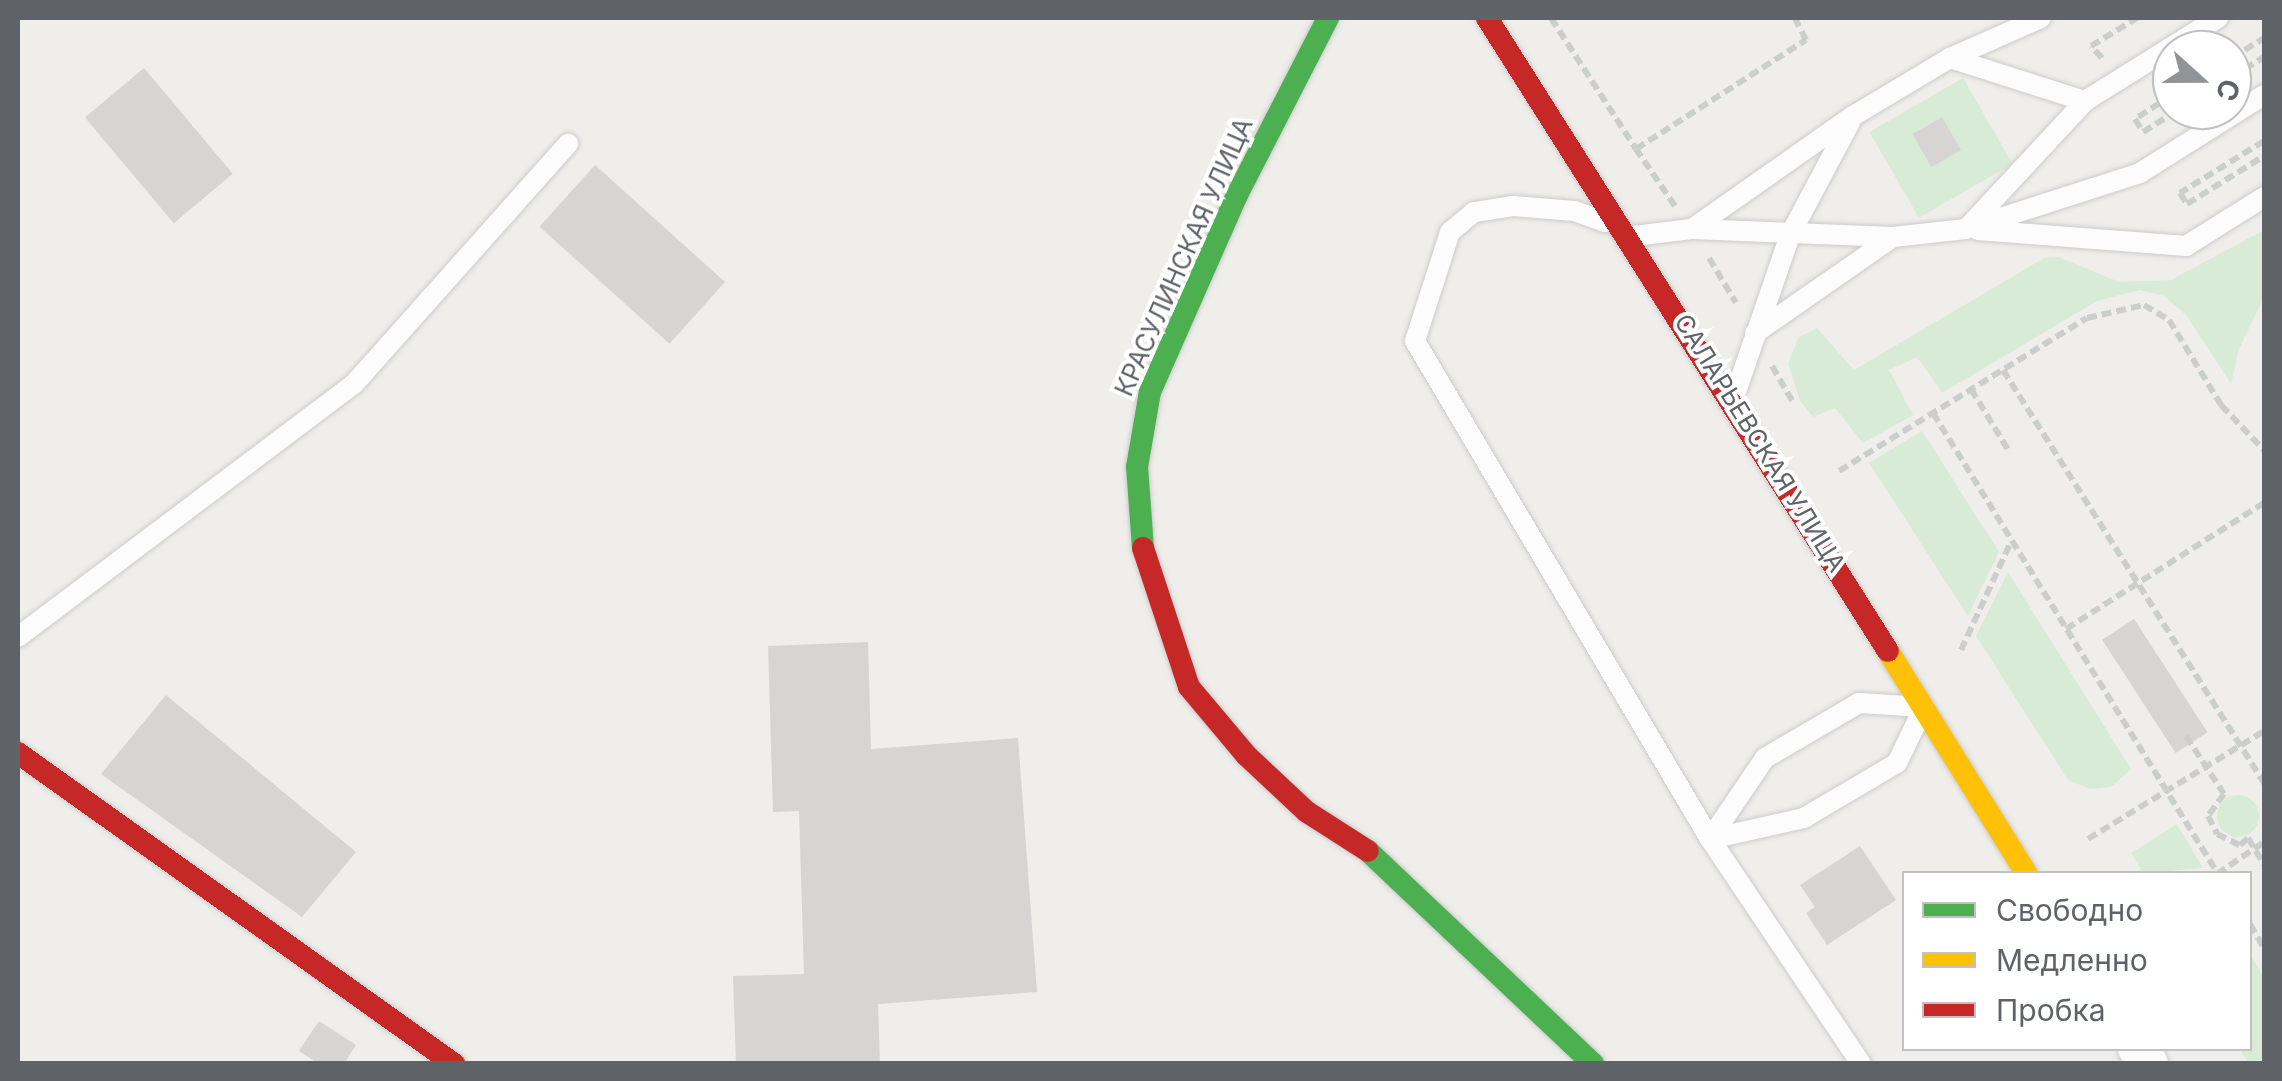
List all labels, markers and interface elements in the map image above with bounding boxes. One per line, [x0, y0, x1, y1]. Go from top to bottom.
north arrow [2152, 30, 2252, 130]
text: С [2209, 74, 2248, 106]
street label: КРАСУЛИНСКАЯ УЛИЦА [1109, 113, 1259, 401]
street label: САЛАРЬЕВСКАЯ УЛИЦА [1668, 308, 1852, 578]
legend [1902, 871, 2252, 1051]
text: Свободно [1996, 892, 2143, 928]
text: Медленно [1996, 942, 2148, 978]
text: Пробка [1996, 992, 2106, 1028]

